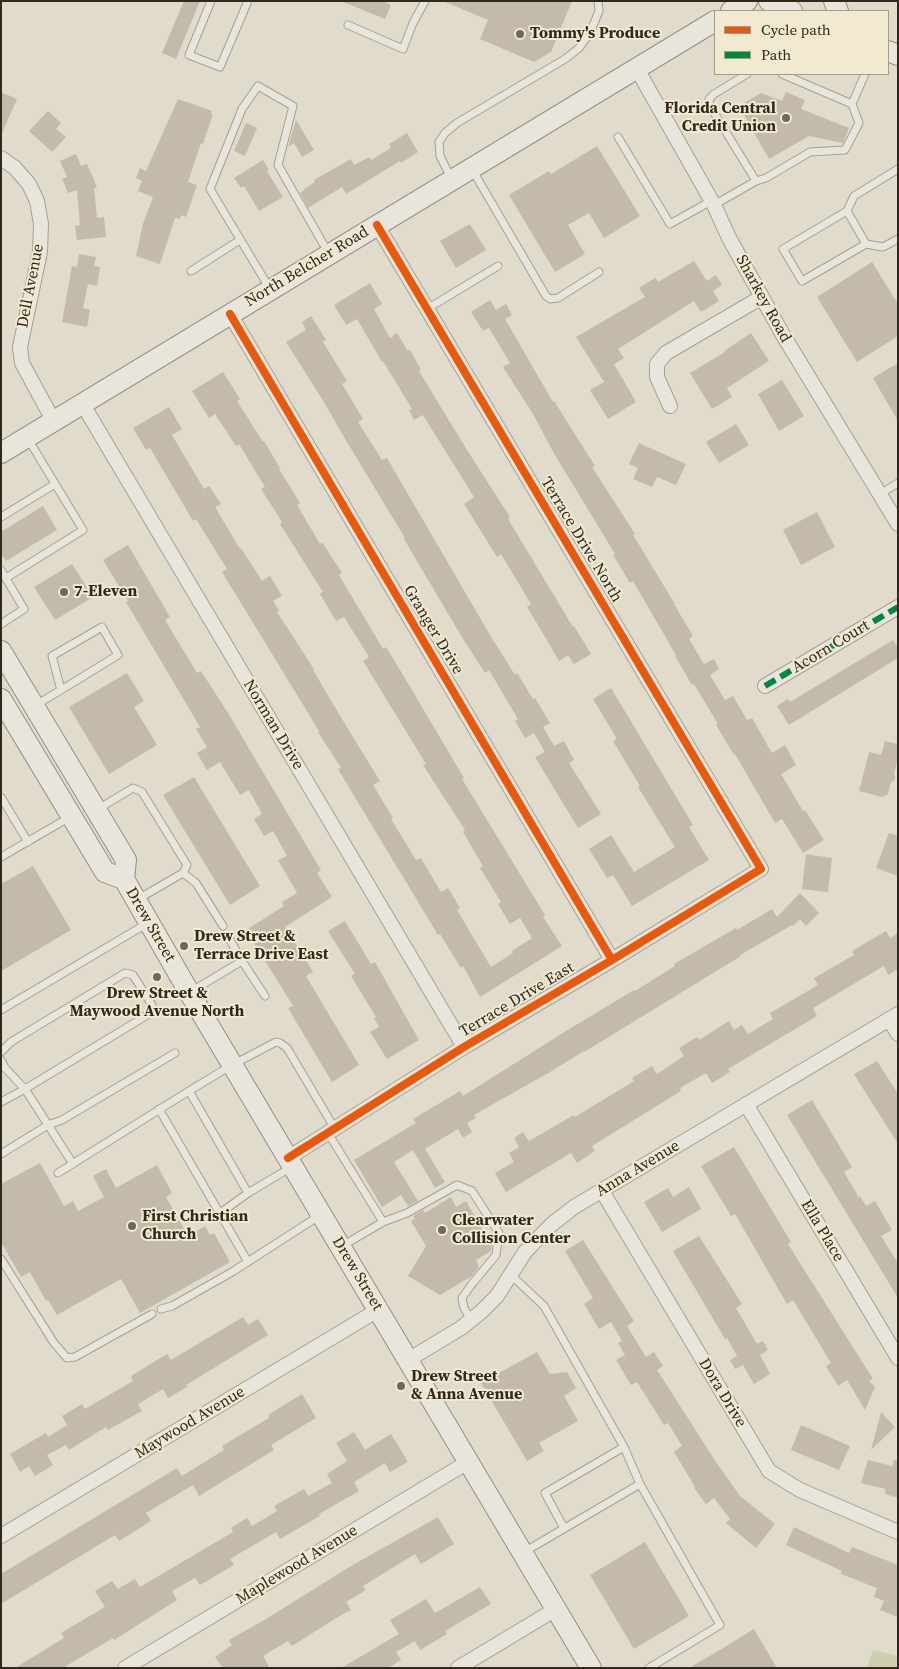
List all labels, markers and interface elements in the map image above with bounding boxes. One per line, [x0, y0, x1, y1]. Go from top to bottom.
legend [714, 10, 889, 75]
text: Cycle path [761, 19, 831, 40]
place label: Tommy's Produce [530, 24, 660, 44]
marker: Tommy's Produce [514, 28, 526, 40]
text: Path [761, 44, 791, 65]
place label: Florida Central Credit Union [664, 99, 776, 137]
marker: Florida Central Credit Union [780, 112, 792, 124]
street label: North Belcher Road [242, 222, 372, 312]
street label: Dell Avenue [13, 242, 49, 330]
street label: Sharkey Road [731, 252, 795, 346]
street label: Terrace Drive North [536, 474, 626, 606]
place label: 7-Eleven [74, 582, 137, 602]
street label: Granger Drive [399, 582, 467, 678]
marker: 7-Eleven [58, 586, 70, 598]
street label: Acorn Court [789, 616, 873, 678]
street label: Norman Drive [239, 677, 307, 773]
street label: Drew Street [121, 884, 179, 966]
place label: Drew Street & Terrace Drive East [194, 927, 329, 965]
marker: Drew Street & Terrace Drive East [178, 940, 190, 952]
street label: Terrace Drive East [456, 958, 578, 1042]
marker: Drew Street & Maywood Avenue North [151, 971, 163, 983]
place label: Drew Street & Maywood Avenue North [70, 984, 244, 1022]
street label: Anna Avenue [593, 1136, 683, 1202]
street label: Ella Place [796, 1196, 848, 1266]
place label: First Christian Church [142, 1207, 248, 1245]
place label: Clearwater Collision Center [452, 1211, 570, 1249]
marker: First Christian Church [126, 1220, 138, 1232]
marker: Clearwater Collision Center [436, 1224, 448, 1236]
street label: Drew Street [327, 1233, 387, 1315]
street label: Dora Drive [694, 1355, 750, 1431]
place label: Drew Street & Anna Avenue [411, 1367, 522, 1405]
marker: Drew Street & Anna Avenue [395, 1380, 407, 1392]
street label: Maywood Avenue [131, 1383, 249, 1463]
street label: Maplewood Avenue [233, 1521, 361, 1609]

